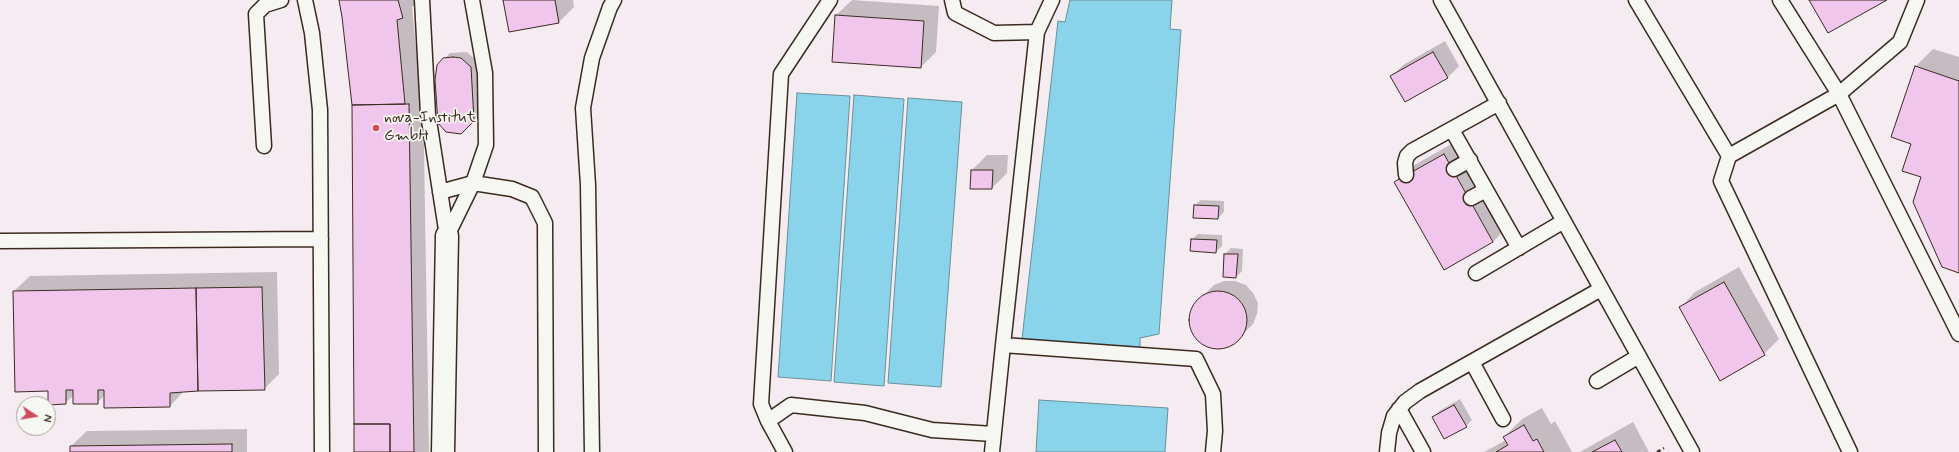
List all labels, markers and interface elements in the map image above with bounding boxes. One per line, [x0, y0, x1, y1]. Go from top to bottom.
place label: nova-Institut GmbH [384, 109, 476, 147]
marker: nova-Institut GmbH [371, 123, 381, 133]
north arrow [16, 396, 56, 436]
text: N [39, 413, 54, 423]

